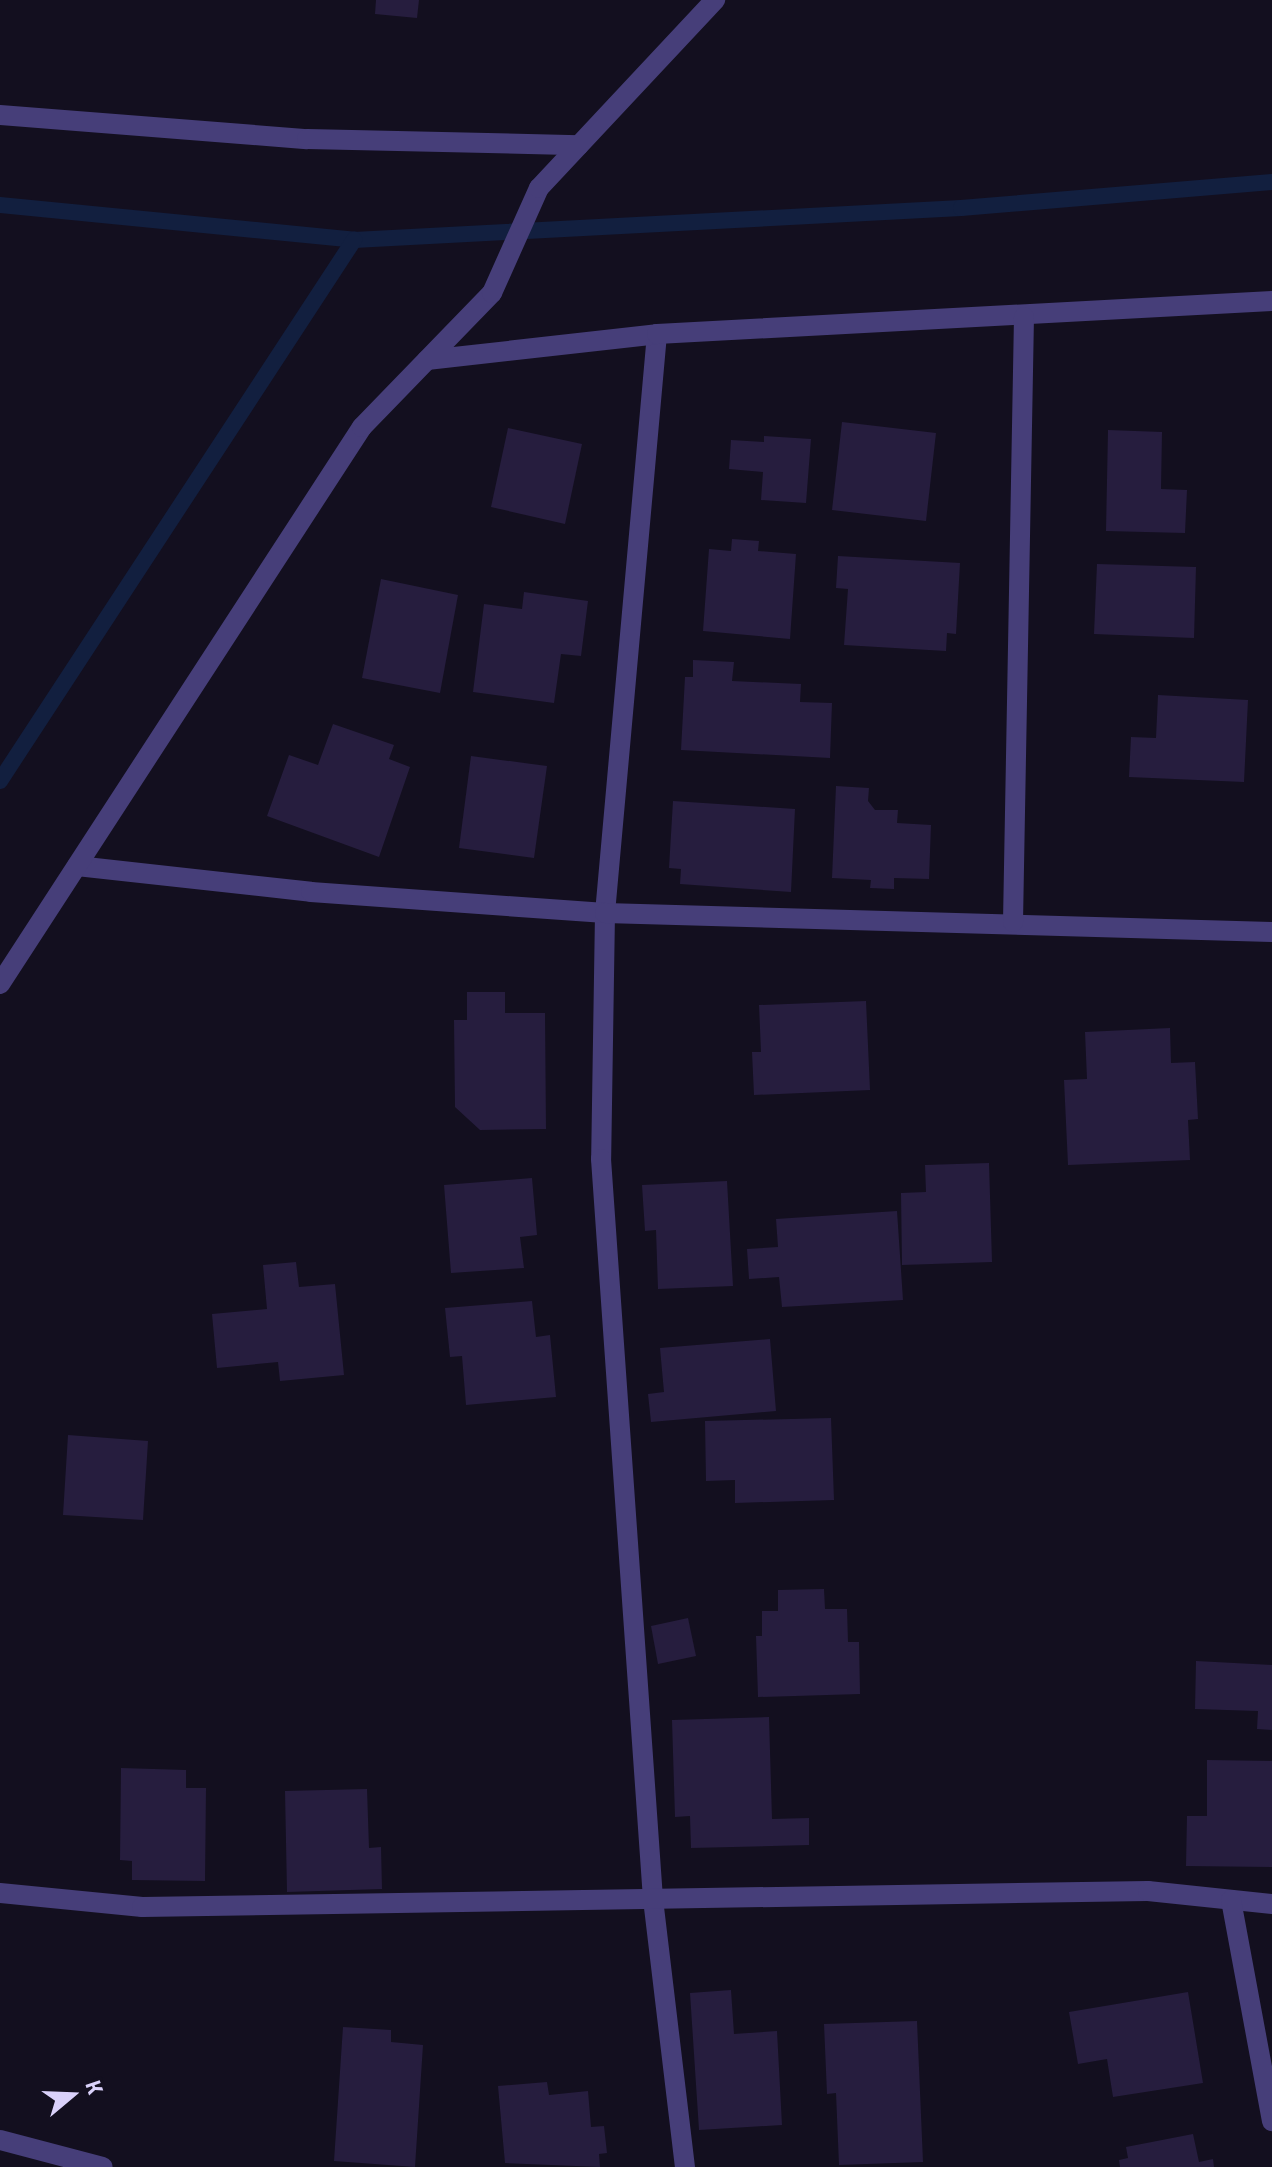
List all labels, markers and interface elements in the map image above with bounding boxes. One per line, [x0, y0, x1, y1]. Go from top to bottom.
north arrow [32, 2055, 112, 2135]
text: K [76, 2075, 113, 2099]

